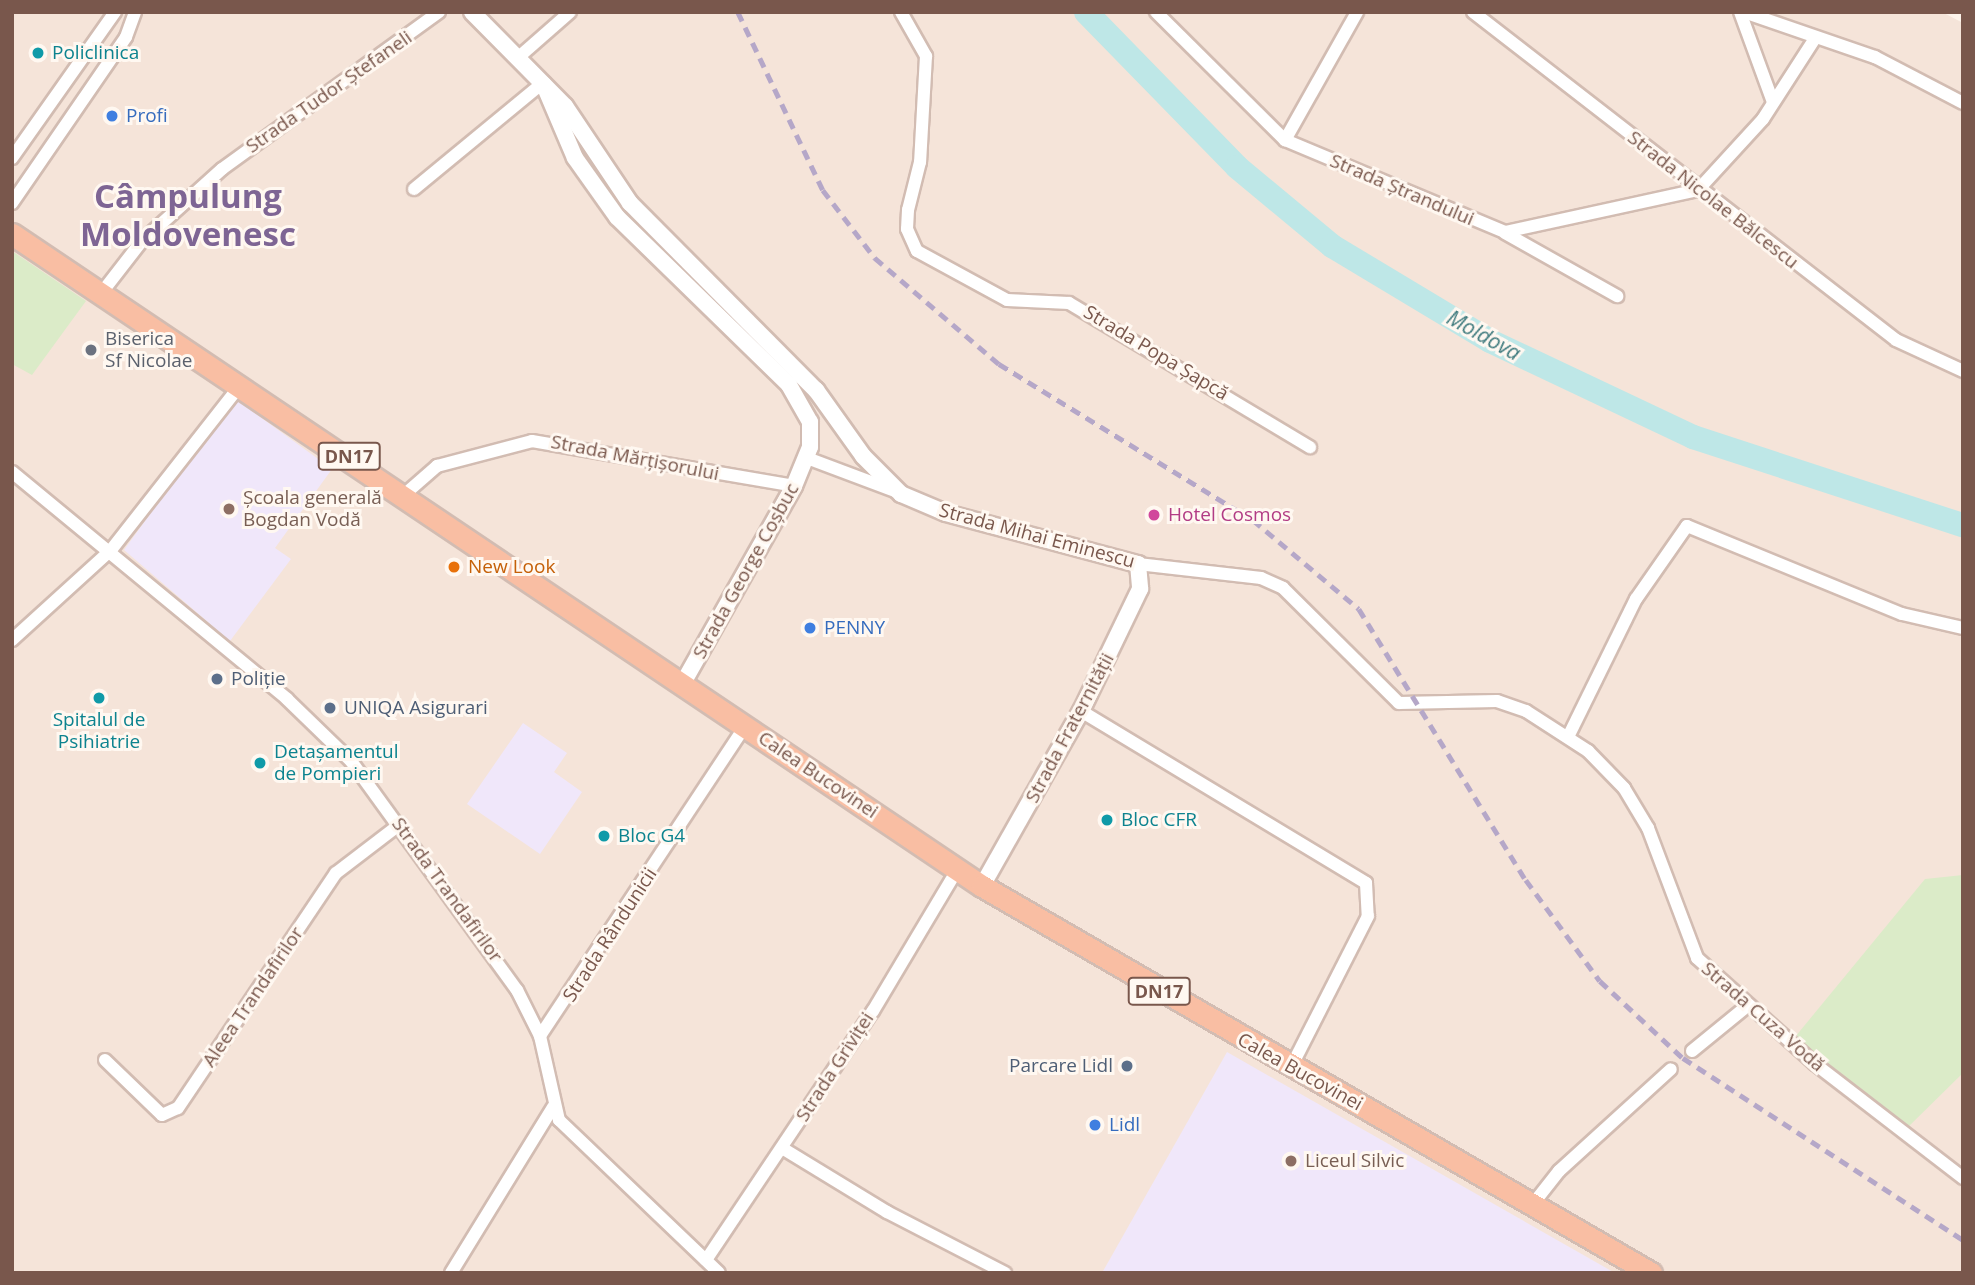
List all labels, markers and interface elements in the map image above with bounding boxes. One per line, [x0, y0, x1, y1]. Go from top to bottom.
street label: Strada Tudor Ștefaneli [242, 26, 416, 158]
place label: Policlinica [52, 42, 139, 64]
marker: Policlinica [30, 45, 46, 61]
place label: Profi [126, 105, 168, 127]
marker: Profi [104, 108, 120, 124]
street label: Strada Nicolae Bălcescu [1623, 126, 1803, 274]
street label: Strada Ștrandului [1327, 149, 1477, 231]
district label: Câmpulung Moldovenesc [80, 176, 296, 254]
street label: Strada Popa Șapcă [1079, 301, 1233, 405]
water label: Moldova [1443, 305, 1525, 365]
place label: Biserica Sf Nicolae [105, 328, 192, 372]
marker: Biserica Sf Nicolae [83, 342, 99, 358]
street label: Strada Mărțișorului [549, 431, 721, 485]
road number: DN17 [318, 442, 380, 470]
street label: Strada George Coșbuc [688, 479, 804, 663]
place label: Școala generală Bogdan Vodă [243, 487, 382, 531]
street label: Strada Mihai Eminescu [937, 499, 1137, 573]
marker: Școala generală Bogdan Vodă [221, 501, 237, 517]
place label: Hotel Cosmos [1168, 504, 1291, 526]
marker: Hotel Cosmos [1146, 507, 1162, 523]
place label: New Look [468, 556, 555, 578]
marker: New Look [446, 559, 462, 575]
place label: PENNY [824, 617, 885, 639]
marker: PENNY [802, 620, 818, 636]
street label: Strada Fraternității [1021, 649, 1119, 807]
place label: Poliție [231, 668, 286, 690]
marker: Poliție [209, 671, 225, 687]
marker: Spitalul de Psihiatrie [91, 690, 107, 706]
place label: UNIQA Asigurari [344, 697, 488, 719]
marker: UNIQA Asigurari [322, 700, 338, 716]
place label: Spitalul de Psihiatrie [53, 709, 145, 753]
street label: Calea Bucovinei [754, 727, 882, 823]
place label: Detașamentul de Pompieri [274, 741, 399, 785]
marker: Detașamentul de Pompieri [252, 755, 268, 771]
place label: Bloc CFR [1121, 809, 1197, 831]
marker: Bloc CFR [1099, 812, 1115, 828]
street label: Strada Trandafirilor [387, 813, 507, 967]
place label: Bloc G4 [618, 825, 685, 847]
marker: Bloc G4 [596, 828, 612, 844]
street label: Strada Rândunicii [558, 864, 662, 1006]
street label: Aleea Trandafirilor [198, 923, 308, 1071]
street label: Strada Cuza Vodă [1697, 957, 1829, 1077]
road number: DN17 [1128, 976, 1190, 1006]
street label: Strada Griviței [791, 1008, 879, 1126]
street label: Calea Bucovinei [1234, 1028, 1366, 1116]
place label: Parcare Lidl [1009, 1055, 1113, 1077]
marker: Parcare Lidl [1119, 1058, 1135, 1074]
place label: Lidl [1109, 1114, 1140, 1136]
marker: Lidl [1087, 1117, 1103, 1133]
place label: Liceul Silvic [1305, 1150, 1404, 1172]
marker: Liceul Silvic [1283, 1153, 1299, 1169]

